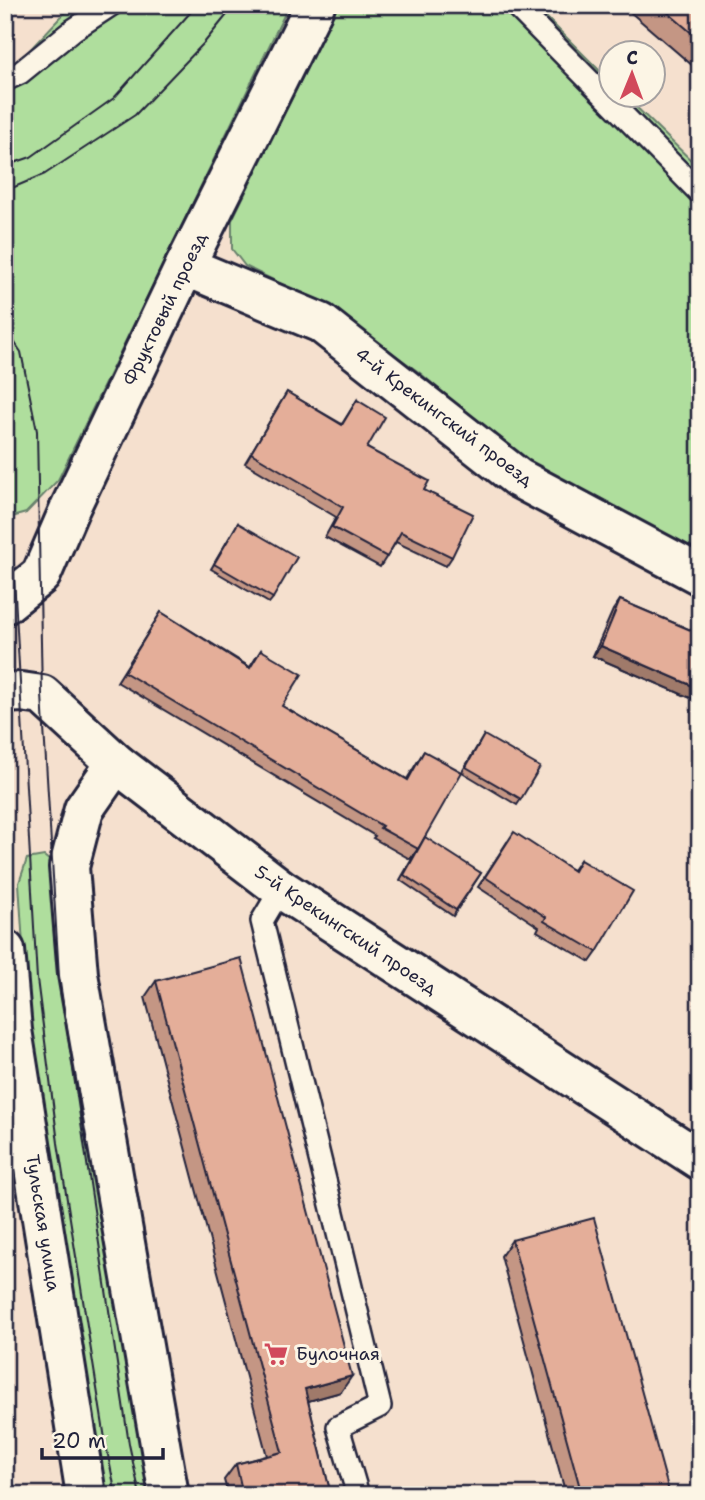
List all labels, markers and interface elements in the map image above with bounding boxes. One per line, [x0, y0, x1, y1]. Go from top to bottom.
north arrow [596, 38, 666, 108]
text: С [626, 45, 638, 70]
street label: Фруктовый проезд [117, 228, 213, 390]
street label: 4-й Крекингский проезд [350, 342, 538, 492]
street label: 5-й Крекингский проезд [250, 860, 443, 1001]
street label: Тульская улица [20, 1153, 66, 1293]
supermarket icon: Булочная [262, 1340, 290, 1368]
place label: Булочная [296, 1342, 380, 1366]
scale bar [42, 1416, 163, 1460]
text: 20 m [52, 1427, 106, 1455]

